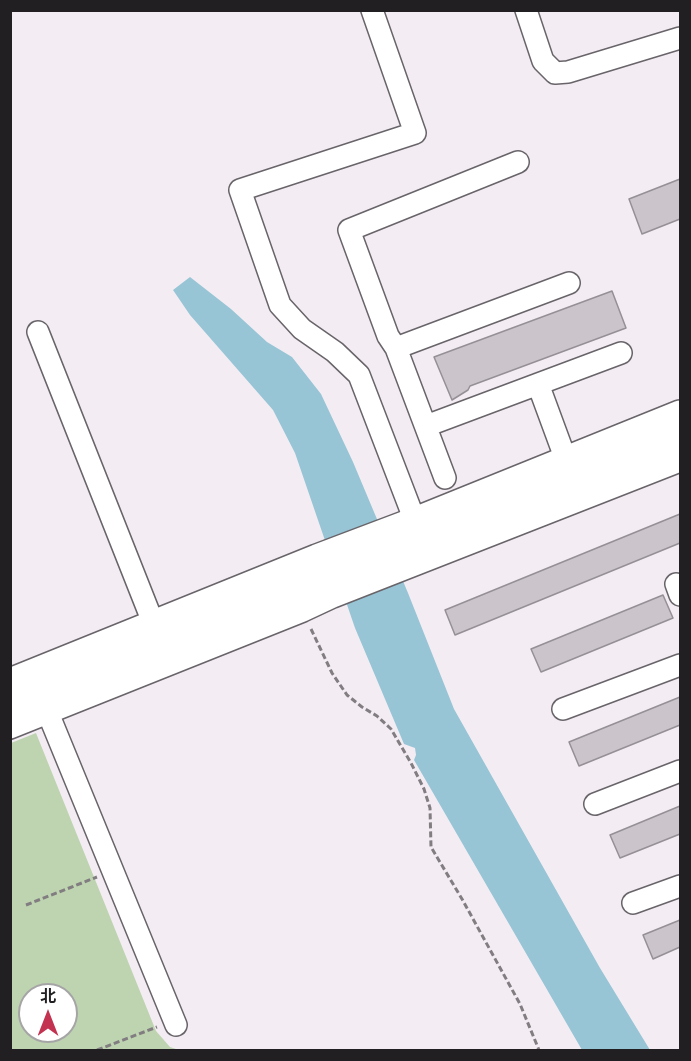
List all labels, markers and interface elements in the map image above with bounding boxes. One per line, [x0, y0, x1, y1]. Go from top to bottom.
north arrow [18, 983, 78, 1043]
text: 北 [40, 989, 56, 1005]

